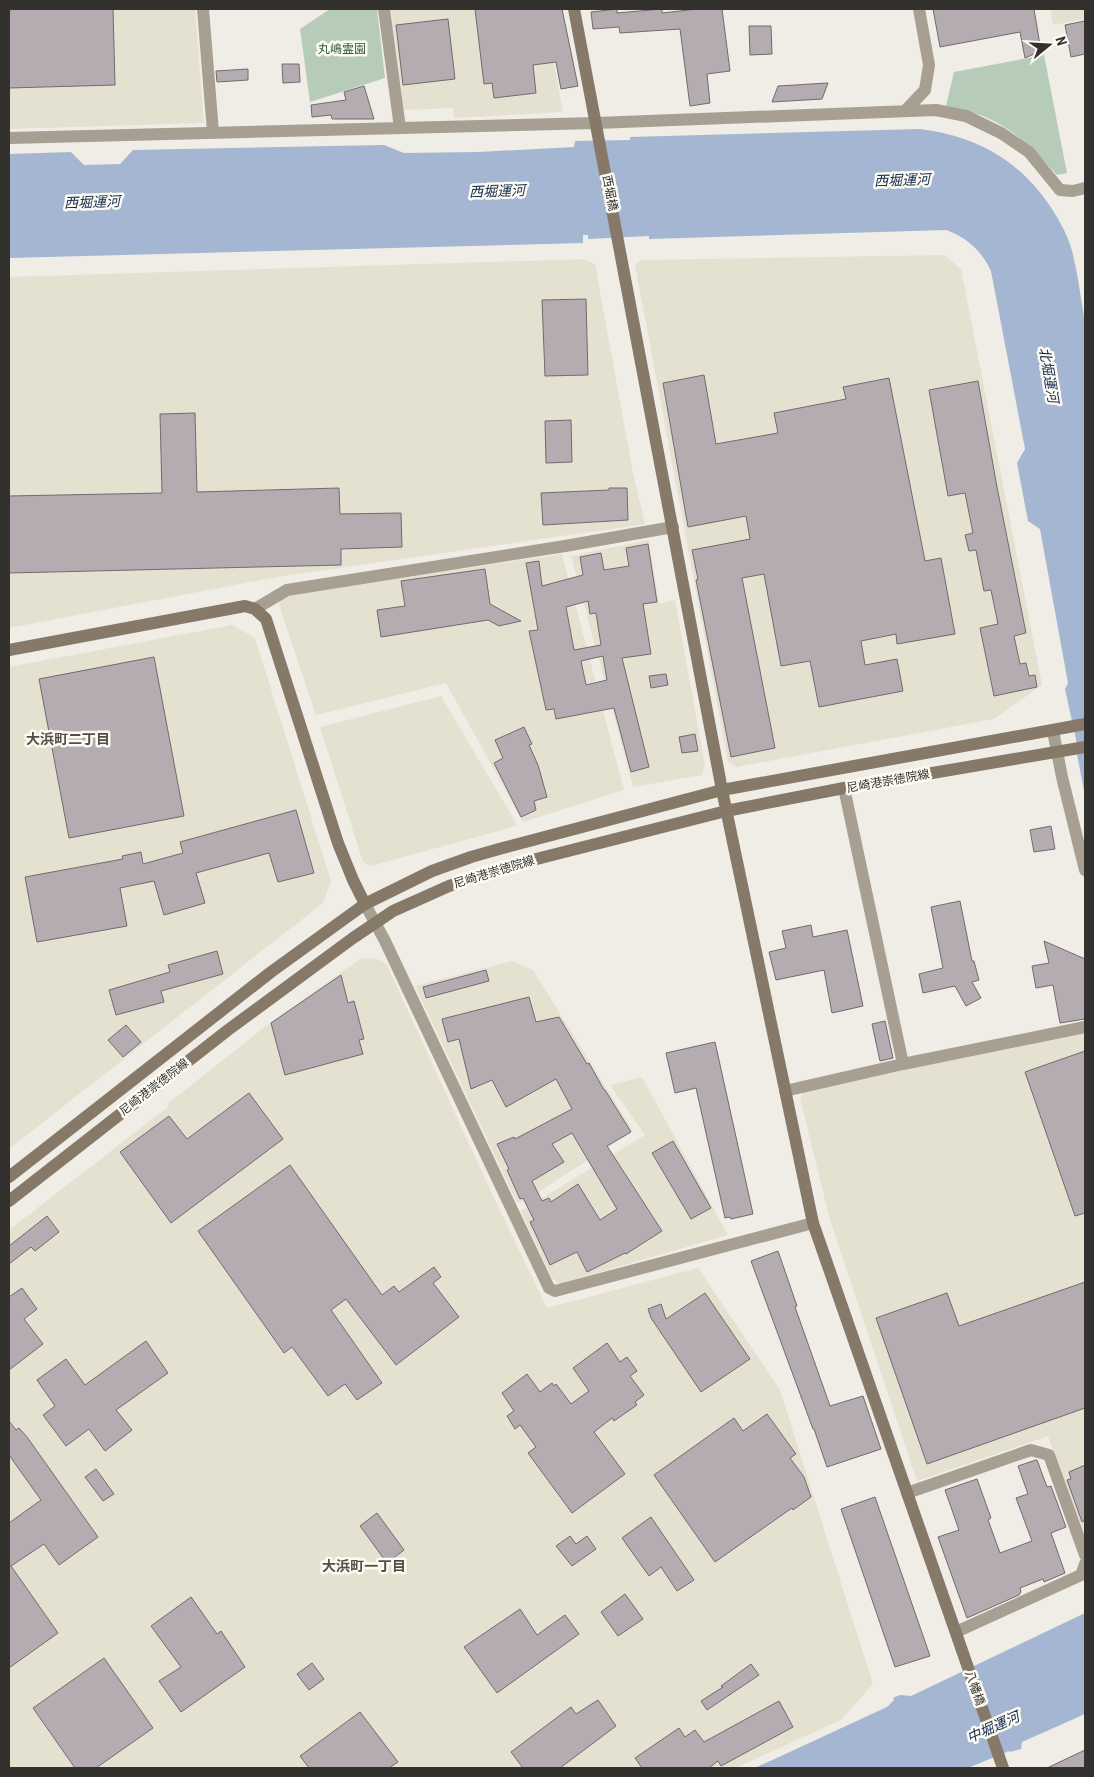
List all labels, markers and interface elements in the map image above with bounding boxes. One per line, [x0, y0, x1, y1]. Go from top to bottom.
north arrow [1024, 20, 1074, 70]
text: N [1052, 34, 1070, 48]
park label: 丸嶋霊園 [318, 42, 366, 56]
water label: 西堀運河 [874, 171, 933, 189]
street label: 西堀橋 [600, 174, 620, 212]
water label: 西堀運河 [469, 182, 528, 200]
water label: 西堀運河 [64, 193, 123, 211]
water label: 北堀運河 [1036, 346, 1062, 407]
district label: 大浜町二丁目 [26, 731, 110, 747]
street label: 尼崎港崇徳院線 [845, 767, 931, 795]
street label: 尼崎港崇徳院線 [452, 853, 536, 891]
street label: 尼崎港崇徳院線 [117, 1056, 191, 1118]
district label: 大浜町一丁目 [322, 1558, 406, 1574]
street label: 八幡橋 [963, 1669, 987, 1707]
water label: 中堀運河 [964, 1707, 1025, 1746]

